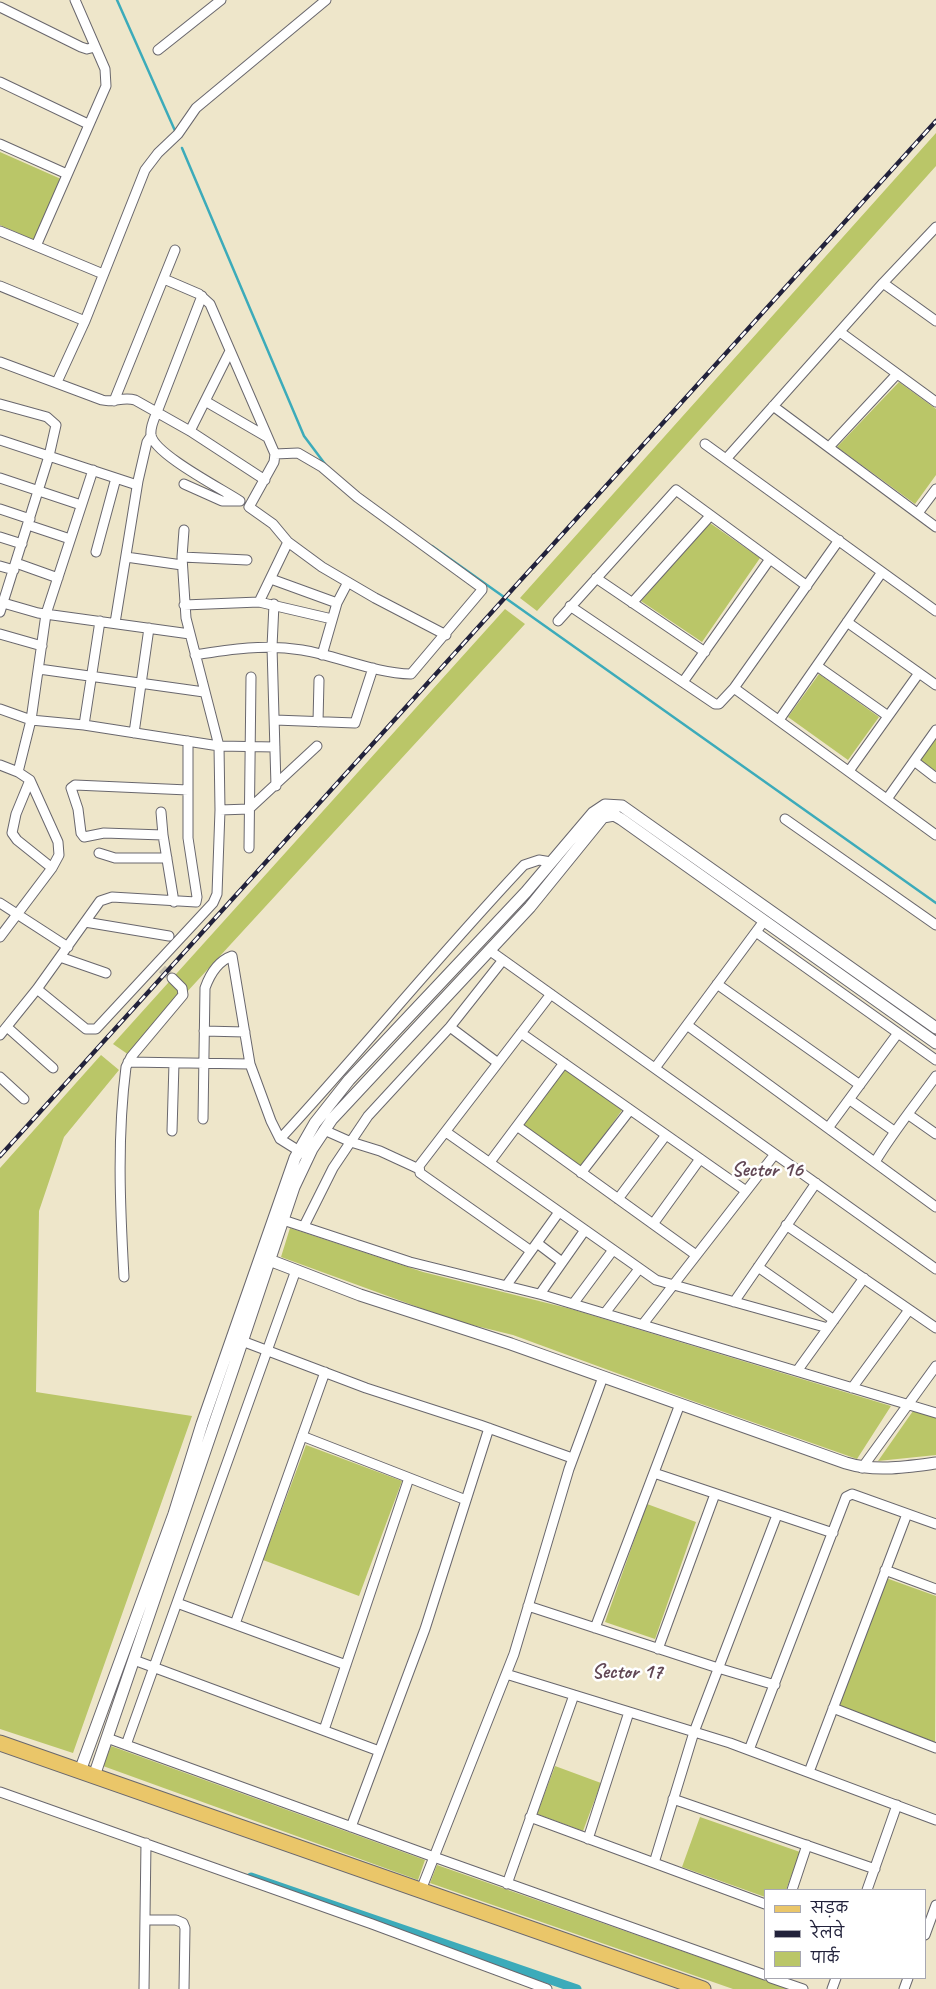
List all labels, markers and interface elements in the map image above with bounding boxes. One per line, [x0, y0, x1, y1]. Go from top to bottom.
district label: Sector 16 [731, 1157, 803, 1183]
district label: Sector 17 [592, 1659, 662, 1685]
legend [764, 1889, 926, 1979]
text: सड़क [811, 1899, 848, 1918]
text: रेलवे [811, 1924, 844, 1943]
text: पार्क [811, 1949, 839, 1968]

